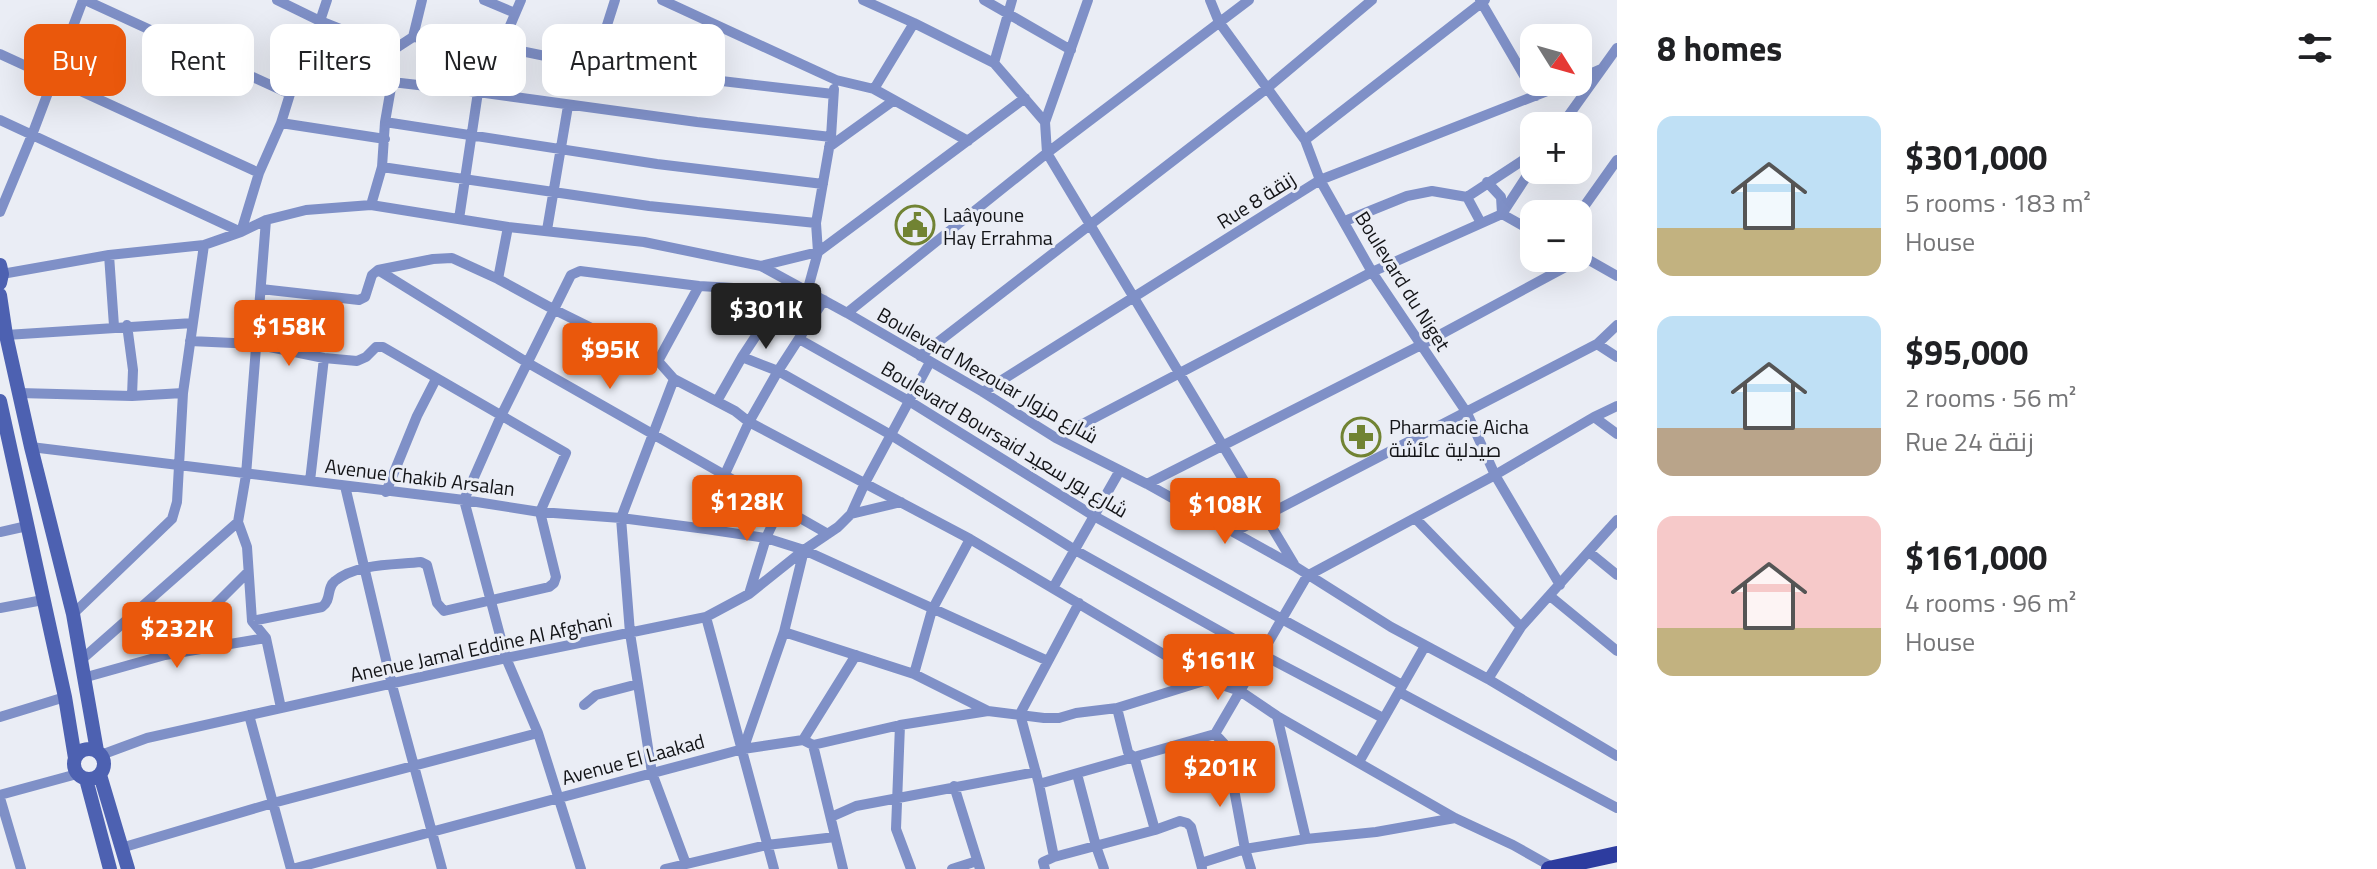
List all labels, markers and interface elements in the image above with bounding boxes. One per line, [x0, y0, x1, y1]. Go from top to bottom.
text: 8 homes [1657, 22, 1782, 74]
chip: Buy [24, 24, 126, 96]
chip: Rent [142, 24, 254, 96]
chip: Filters [270, 24, 400, 96]
chip: New [416, 24, 526, 96]
chip: Apartment [542, 24, 725, 96]
north arrow [1520, 24, 1592, 96]
map controls [1520, 24, 1592, 272]
icon: filters [2293, 26, 2337, 70]
button: + [1520, 112, 1592, 184]
text: $301,000 [1905, 131, 2047, 183]
icon: home [1721, 148, 1817, 244]
street label: Rue 8 زنقة [1210, 164, 1302, 236]
text: 5 rooms · 183 m² [1905, 183, 2091, 222]
place label: Laâyoune Hay Errahma [943, 199, 1053, 253]
button: − [1520, 200, 1592, 272]
public building icon: Laâyoune Hay Errahma [894, 204, 936, 246]
street label: Boulevard du Niget [1347, 205, 1459, 357]
text: House [1905, 222, 1975, 261]
pin: $301K [710, 283, 822, 351]
text: $301K [729, 289, 803, 328]
street label: Boulevard Mezouar شارع مزوار [872, 299, 1104, 451]
pin: $158K [233, 300, 345, 368]
text: $158K [252, 306, 326, 345]
pin: $95K [563, 323, 657, 391]
text: $95,000 [1905, 326, 2028, 378]
text: $95K [580, 329, 640, 368]
icon: home [1721, 348, 1817, 444]
street label: Boulevard Boursaid شارع بور سعيد [875, 353, 1135, 525]
text: 2 rooms · 56 m² [1905, 378, 2076, 417]
place label: Pharmacie Aicha صيدلية عائشة [1389, 411, 1529, 465]
pharmacy icon: Pharmacie Aicha صيدلية عائشة [1340, 416, 1382, 458]
text: Rue 24 زنقة [1905, 422, 2034, 461]
street label: Avenue Chakib Arsalan [323, 450, 517, 504]
pin: $128K [691, 475, 803, 543]
pin: $108K [1169, 478, 1281, 546]
text: $128K [710, 481, 784, 520]
text: $108K [1188, 484, 1262, 523]
text: $161,000 [1905, 531, 2047, 583]
icon: home [1721, 548, 1817, 644]
text: 4 rooms · 96 m² [1905, 583, 2076, 622]
pin: $232K [121, 602, 233, 670]
street label: Anenue Jamal Eddine Al Afghani [347, 604, 615, 690]
text: $232K [140, 608, 214, 647]
text: House [1905, 622, 1975, 661]
pin: $161K [1162, 634, 1274, 702]
text: $161K [1181, 640, 1255, 679]
street label: Avenue El Laakad [558, 725, 708, 793]
pin: $201K [1164, 741, 1276, 809]
text: $201K [1183, 747, 1257, 786]

